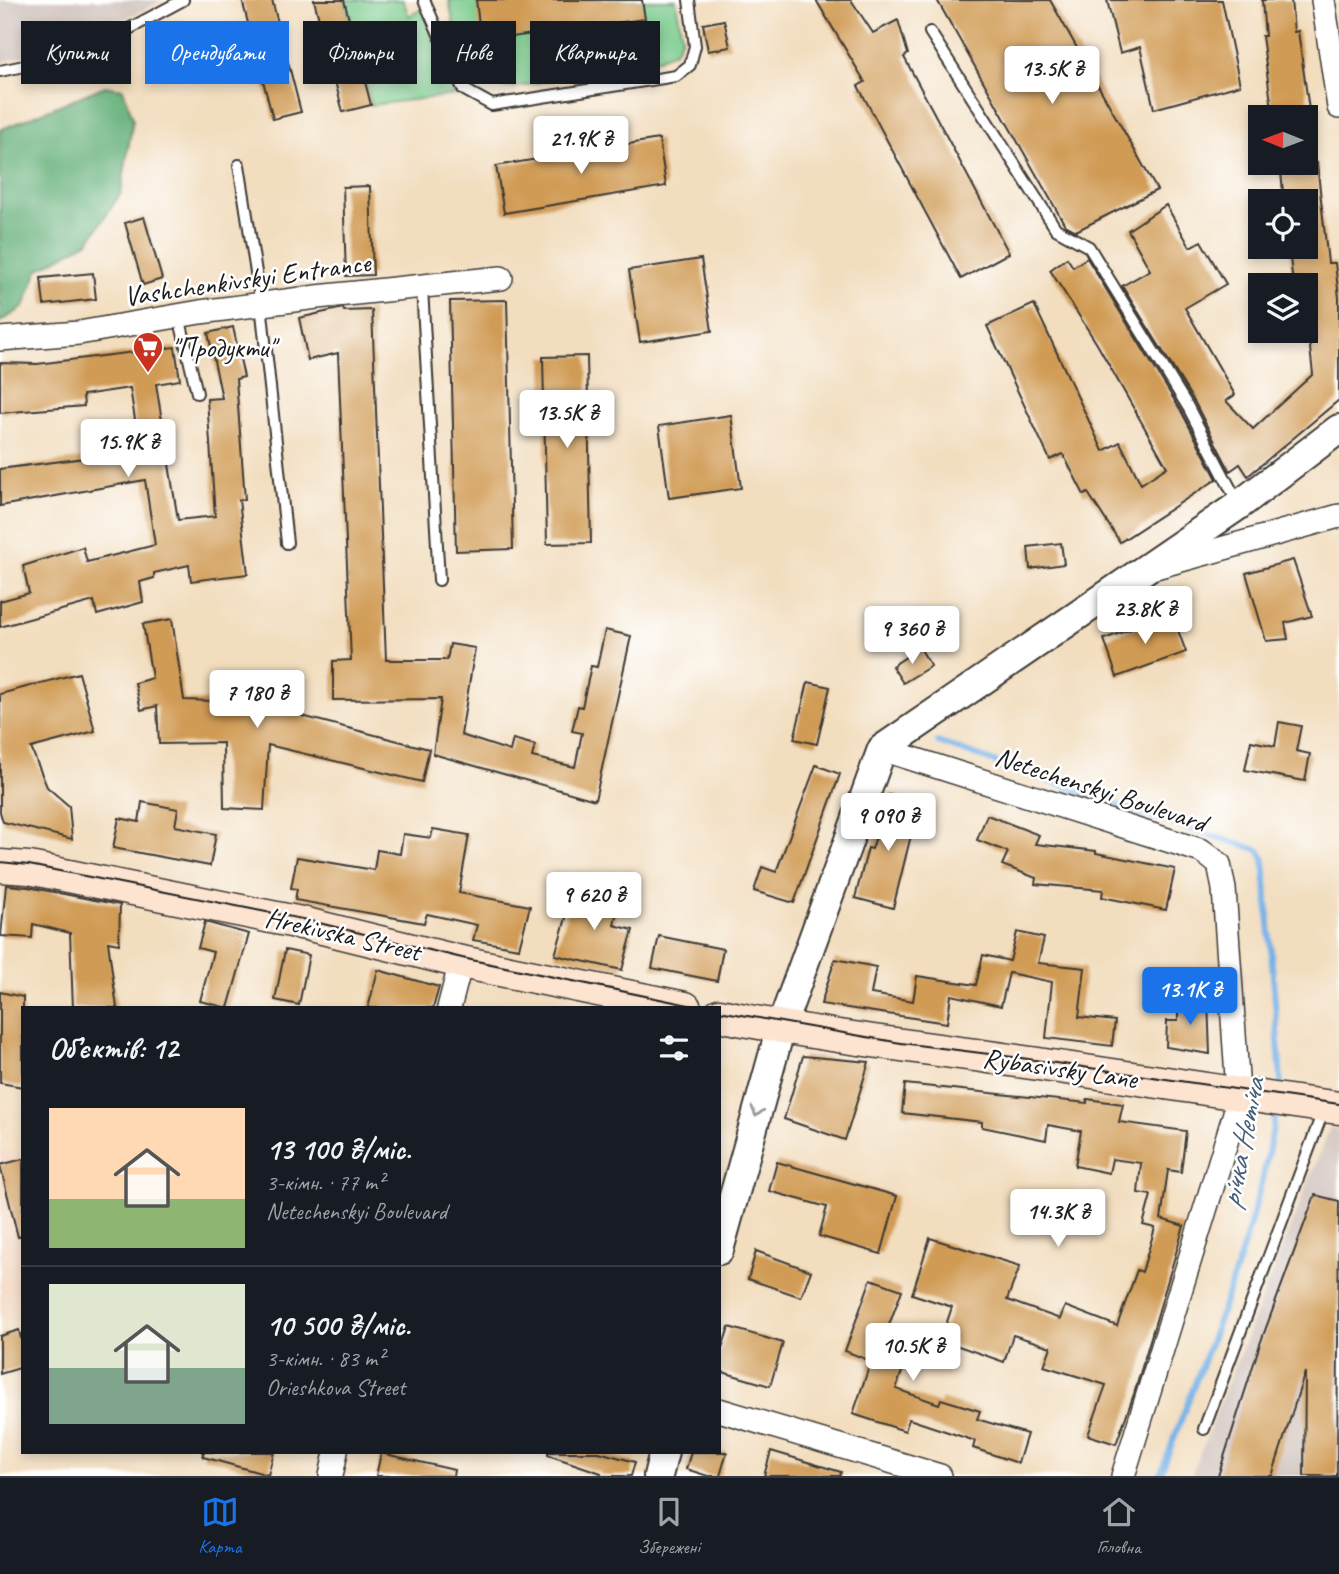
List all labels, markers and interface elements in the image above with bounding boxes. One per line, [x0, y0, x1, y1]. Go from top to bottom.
chip: Купити [21, 21, 131, 84]
chip: Орендувати [145, 21, 289, 84]
chip: Фільтри [303, 21, 417, 84]
chip: Нове [431, 21, 516, 84]
chip: Квартира [530, 21, 660, 84]
pin: 13.5K ₴ [987, 46, 1117, 106]
text: 13.5K ₴ [1020, 54, 1084, 83]
north arrow [1248, 105, 1318, 175]
map controls [1248, 105, 1318, 343]
pin: 21.9K ₴ [516, 116, 646, 176]
text: 21.9K ₴ [549, 124, 613, 153]
button: locate [1248, 189, 1318, 259]
street label: Vashchenkivskyi Entrance [122, 244, 374, 314]
button: layers [1248, 273, 1318, 343]
supermarket icon: "Продукти" [131, 330, 165, 374]
place label: "Продукти" [171, 330, 280, 365]
pin: 13.5K ₴ [502, 391, 632, 450]
text: 13.5K ₴ [535, 398, 599, 427]
pin: 15.9K ₴ [63, 420, 193, 479]
text: 15.9K ₴ [97, 427, 159, 456]
pin: 23.8K ₴ [1080, 586, 1210, 646]
text: 23.8K ₴ [1113, 594, 1177, 623]
pin: 9 360 ₴ [847, 606, 977, 666]
text: 9 360 ₴ [880, 614, 944, 643]
pin: 7 180 ₴ [192, 670, 322, 730]
text: 7 180 ₴ [226, 678, 289, 707]
street label: Netechenskyi Boulevard [991, 738, 1215, 841]
pin: 9 090 ₴ [823, 794, 953, 853]
text: 9 090 ₴ [857, 801, 919, 830]
pin: 9 620 ₴ [529, 872, 659, 932]
text: 9 620 ₴ [562, 880, 626, 909]
street label: Hrekivska Street [262, 899, 427, 969]
pin: 13.1K ₴ [1125, 968, 1255, 1027]
text: 13.1K ₴ [1158, 975, 1222, 1004]
text: Об’єктів: 12 [49, 1029, 178, 1067]
icon: filters [655, 1029, 693, 1067]
street label: Rybasivsky Lane [981, 1040, 1141, 1096]
water label: річка Нетіча [1211, 1073, 1274, 1212]
one-way arrow [751, 1106, 766, 1118]
text: 13 100 ₴/міс. [266, 1130, 411, 1168]
icon: home [105, 1136, 189, 1220]
text: 3-кімн. · 77 m² [266, 1168, 384, 1197]
pin: 14.3K ₴ [993, 1190, 1123, 1249]
text: Netechenskyi Boulevard [266, 1197, 447, 1226]
text: 14.3K ₴ [1026, 1197, 1090, 1226]
text: 10 500 ₴/міс. [266, 1306, 410, 1344]
icon: home [105, 1312, 189, 1396]
pin: 10.5K ₴ [848, 1324, 978, 1383]
text: 10.5K ₴ [881, 1331, 945, 1360]
text: 3-кімн. · 83 m² [266, 1344, 384, 1373]
text: Orieshkova Street [266, 1373, 405, 1402]
tab: Карта [198, 1493, 242, 1559]
tab: Збережені [638, 1493, 700, 1559]
tab: Головна [1096, 1493, 1141, 1559]

